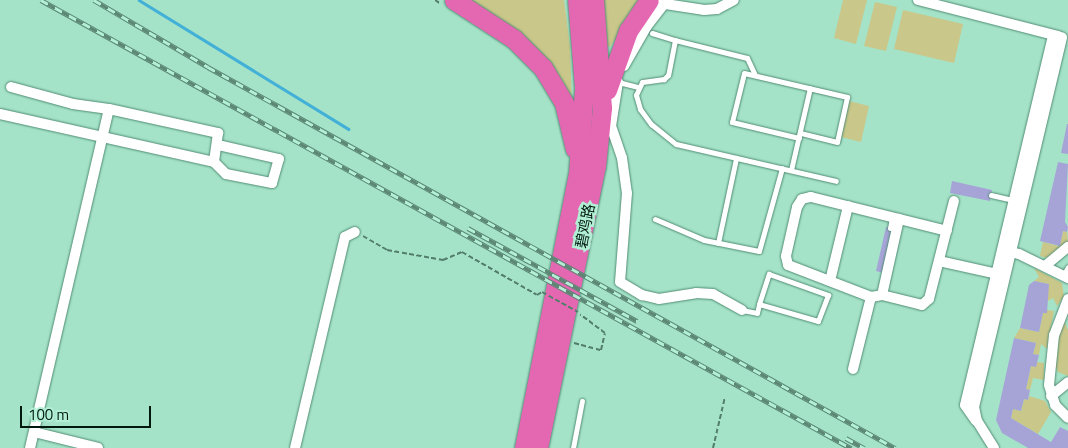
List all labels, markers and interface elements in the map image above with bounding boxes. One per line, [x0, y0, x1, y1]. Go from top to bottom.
street label: 碧鸡路 [572, 202, 598, 250]
scale bar [22, 396, 154, 428]
text: 100 m [28, 403, 69, 426]

